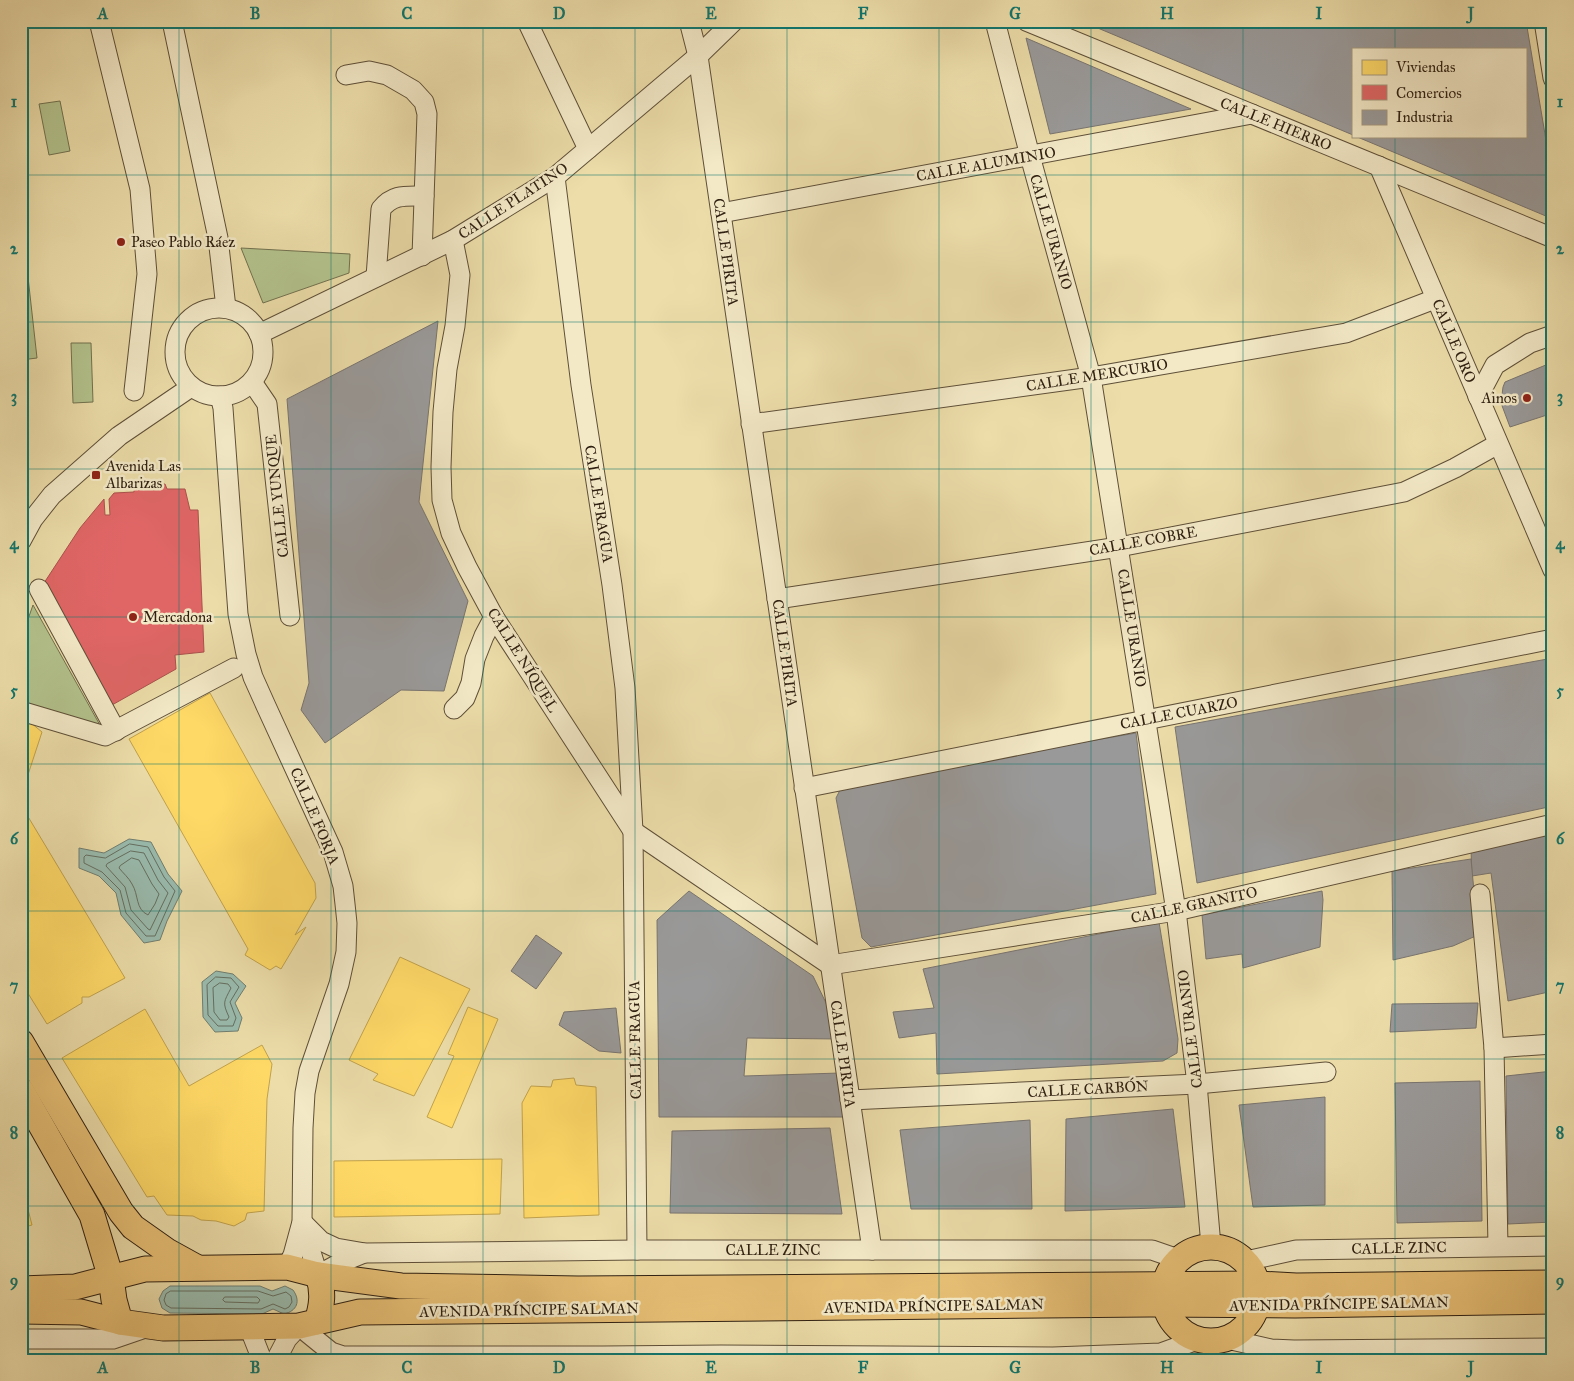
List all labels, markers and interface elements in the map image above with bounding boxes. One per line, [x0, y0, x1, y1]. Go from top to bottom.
text: A [97, 4, 109, 23]
text: B [250, 4, 260, 23]
text: C [402, 4, 413, 23]
text: D [553, 4, 566, 23]
text: E [705, 4, 717, 23]
text: F [858, 4, 869, 23]
text: G [1009, 4, 1021, 23]
text: H [1160, 4, 1174, 23]
text: I [1316, 4, 1323, 23]
text: J [1466, 4, 1475, 24]
legend [1352, 48, 1526, 138]
text: Viviendas [1395, 58, 1455, 76]
text: Comercios [1396, 84, 1462, 102]
text: 1 [11, 92, 18, 111]
text: 1 [1557, 92, 1564, 111]
street label: CALLE HIERRO [1218, 93, 1334, 155]
text: Industria [1396, 108, 1454, 126]
street label: CALLE ALUMINIO [915, 143, 1057, 185]
street label: CALLE PLATINO [455, 159, 571, 243]
street label: CALLE URANIO [1026, 172, 1076, 292]
street label: CALLE PIRITA [710, 197, 742, 307]
place label: Paseo Pablo Ráez [131, 233, 235, 251]
marker: Paseo Pablo Ráez [115, 236, 127, 248]
text: 2 [10, 239, 19, 258]
text: 2 [1556, 239, 1565, 258]
street label: CALLE ORO [1428, 296, 1480, 386]
street label: CALLE MERCURIO [1025, 355, 1169, 395]
text: 3 [11, 387, 17, 407]
text: 3 [1557, 387, 1563, 407]
place label: Ainos [1481, 389, 1517, 407]
marker: Ainos [1521, 392, 1533, 404]
street label: CALLE YUNQUE [262, 433, 292, 558]
street label: CALLE FRAGUA [581, 444, 617, 564]
place label: Avenida Las Albarizas [105, 457, 181, 492]
marker: Avenida Las Albarizas [90, 469, 102, 481]
street label: CALLE COBRE [1088, 523, 1199, 559]
text: 4 [10, 534, 20, 554]
text: 4 [1556, 534, 1566, 554]
street label: CALLE URANIO [1114, 568, 1150, 688]
street label: CALLE PIRITA [769, 598, 801, 708]
street label: CALLE NÍQUEL [484, 604, 563, 715]
place label: Mercadona [143, 608, 213, 626]
marker: Mercadona [127, 611, 139, 623]
text: 5 [10, 681, 18, 700]
text: 5 [1556, 681, 1564, 700]
street label: CALLE CUARZO [1119, 693, 1239, 733]
street label: CALLE FORJA [286, 765, 344, 868]
text: 6 [10, 829, 19, 848]
text: 6 [1556, 829, 1565, 848]
street label: CALLE GRANITO [1129, 883, 1259, 927]
street label: CALLE URANIO [1174, 969, 1206, 1089]
text: 7 [10, 976, 19, 995]
text: 7 [1556, 976, 1565, 995]
street label: CALLE FRAGUA [625, 980, 645, 1100]
street label: CALLE PIRITA [827, 999, 859, 1109]
street label: CALLE CARBÓN [1027, 1076, 1149, 1101]
text: 8 [10, 1123, 18, 1142]
text: 8 [1556, 1123, 1564, 1142]
street label: CALLE ZINC [1351, 1238, 1447, 1258]
street label: CALLE ZINC [725, 1241, 821, 1259]
text: 9 [10, 1271, 18, 1291]
text: 9 [1556, 1271, 1564, 1291]
street label: AVENIDA PRÍNCIPE SALMAN [1228, 1292, 1449, 1315]
street label: AVENIDA PRÍNCIPE SALMAN [823, 1294, 1044, 1317]
street label: AVENIDA PRÍNCIPE SALMAN [418, 1298, 639, 1321]
text: A [97, 1358, 109, 1377]
text: B [250, 1358, 260, 1377]
text: C [402, 1358, 413, 1377]
text: D [553, 1358, 566, 1377]
text: E [705, 1358, 717, 1377]
text: F [858, 1358, 869, 1377]
text: G [1009, 1358, 1021, 1377]
text: H [1160, 1358, 1174, 1377]
text: I [1316, 1358, 1323, 1377]
text: J [1466, 1358, 1475, 1378]

